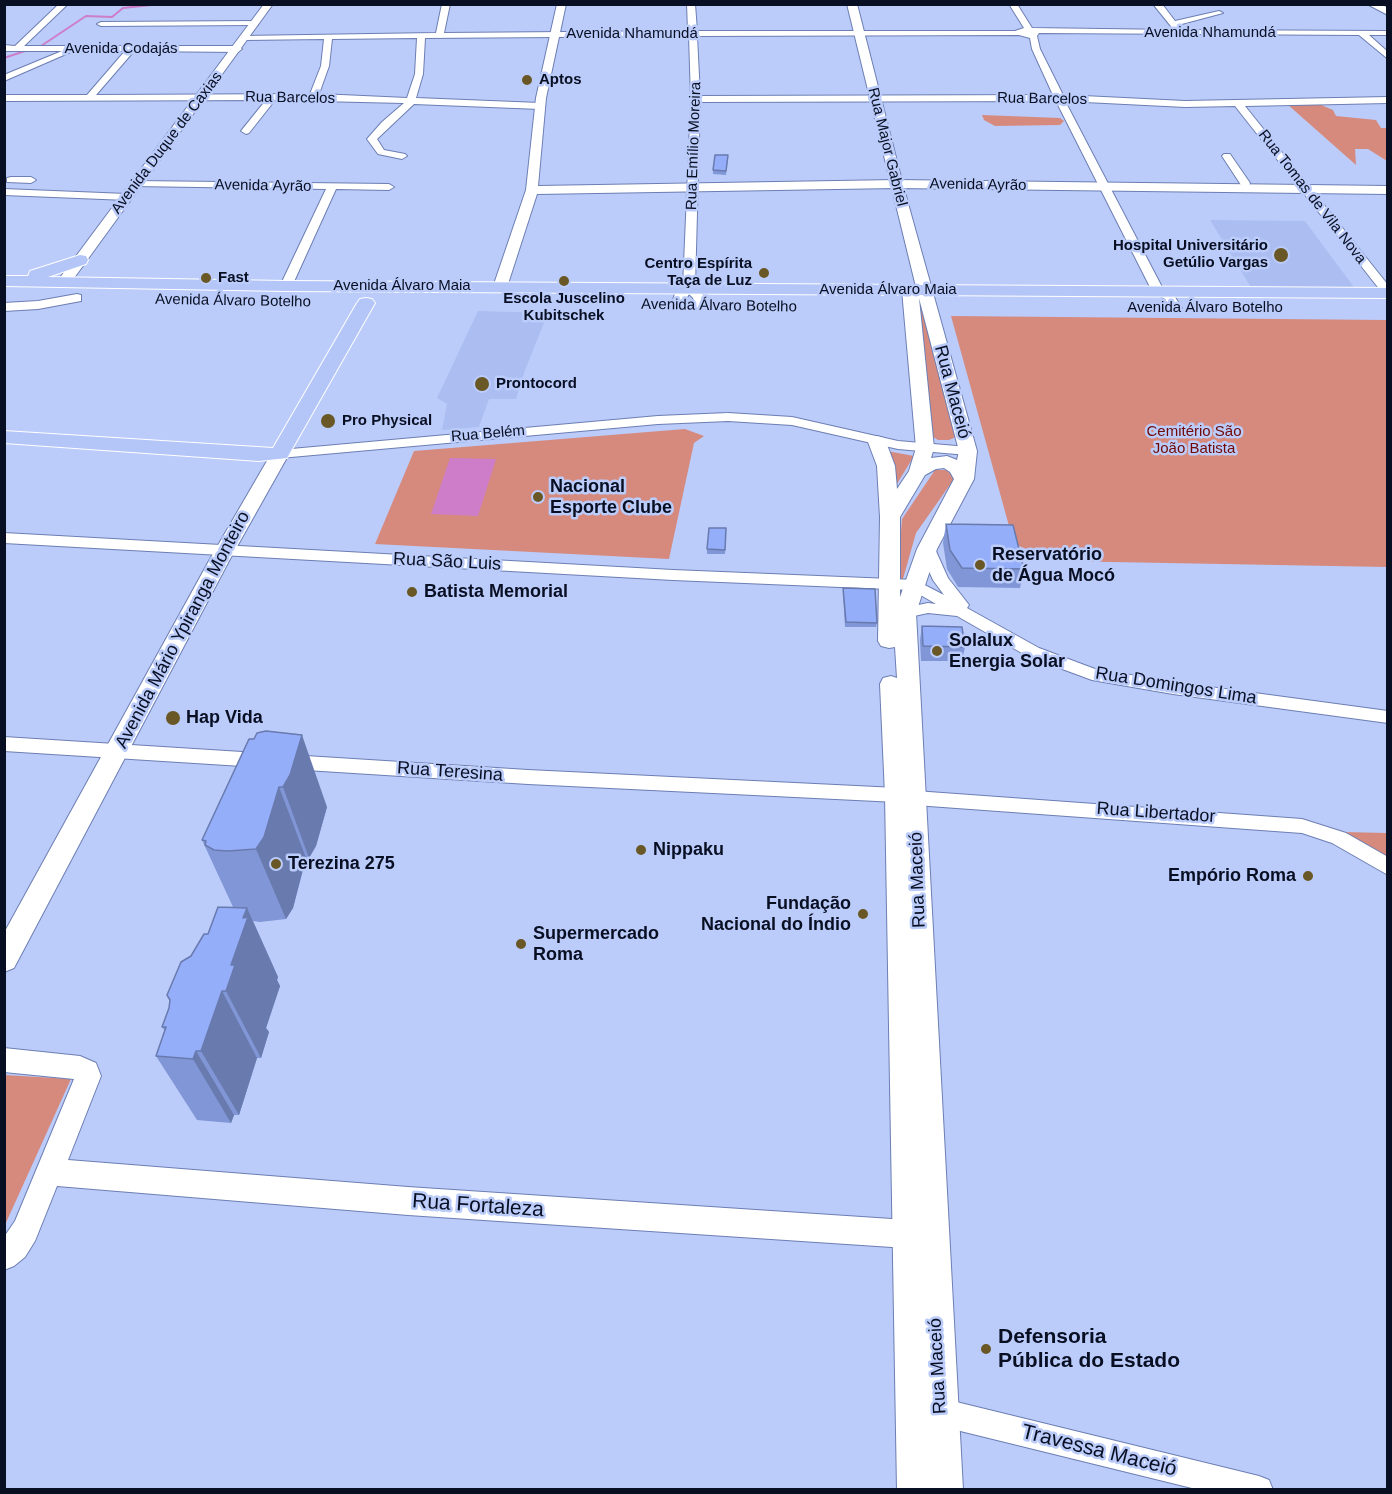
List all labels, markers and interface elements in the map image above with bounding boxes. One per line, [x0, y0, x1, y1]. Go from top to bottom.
street label: Avenida Nhamundá [1144, 24, 1276, 42]
street label: Avenida Nhamundá [566, 25, 698, 43]
street label: Avenida Codajás [64, 40, 178, 58]
street label: Avenida Duque de Caxias [108, 68, 226, 218]
place label: Aptos [539, 71, 581, 89]
marker: Aptos [520, 73, 534, 87]
street label: Rua Emílio Moreira [683, 82, 705, 210]
street label: Rua Major Gabriel [864, 86, 910, 208]
street label: Rua Barcelos [245, 88, 335, 108]
street label: Rua Barcelos [997, 89, 1087, 109]
street label: Rua Tomas de Vila Nova [1254, 127, 1370, 267]
street label: Avenida Ayrão [929, 175, 1027, 195]
street label: Avenida Ayrão [214, 176, 312, 196]
place label: Hospital Universitário Getúlio Vargas [1113, 237, 1268, 272]
marker: Hospital Universitário Getúlio Vargas [1272, 246, 1290, 264]
place label: Centro Espírita Taça de Luz [644, 255, 752, 290]
marker: Centro Espírita Taça de Luz [757, 266, 771, 280]
place label: Fast [218, 269, 249, 287]
marker: Fast [199, 271, 213, 285]
marker: Escola Juscelino Kubitschek [557, 274, 571, 288]
street label: Avenida Álvaro Maia [333, 277, 471, 295]
street label: Avenida Álvaro Maia [819, 281, 957, 299]
place label: Escola Juscelino Kubitschek [503, 290, 625, 325]
street label: Avenida Álvaro Botelho [155, 291, 311, 311]
street label: Avenida Álvaro Botelho [641, 296, 797, 316]
street label: Avenida Álvaro Botelho [1127, 299, 1283, 317]
street label: Rua Maceió [929, 343, 975, 441]
marker: Prontocord [473, 375, 491, 393]
place label: Prontocord [496, 375, 577, 393]
marker: Pro Physical [319, 412, 337, 430]
place label: Pro Physical [342, 412, 432, 430]
street label: Rua Belém [450, 422, 526, 446]
park label: Cemitério São João Batista [1146, 423, 1242, 458]
place label: Nacional Esporte Clube [550, 476, 672, 518]
marker: Nacional Esporte Clube [531, 490, 545, 504]
street label: Avenida Mário Ypiranga Monteiro [111, 508, 255, 752]
place label: Reservatório de Água Mocó [992, 544, 1115, 586]
street label: Rua São Luis [392, 548, 502, 576]
marker: Reservatório de Água Mocó [973, 558, 987, 572]
place label: Batista Memorial [424, 581, 568, 603]
marker: Batista Memorial [405, 585, 419, 599]
place label: Solalux Energia Solar [949, 630, 1065, 672]
marker: Solalux Energia Solar [930, 644, 944, 658]
street label: Rua Domingos Lima [1094, 663, 1258, 709]
place label: Hap Vida [186, 707, 263, 729]
marker: Hap Vida [164, 709, 182, 727]
street label: Rua Teresina [396, 758, 504, 786]
street label: Rua Libertador [1096, 798, 1216, 828]
street label: Rua Maceió [906, 832, 930, 928]
place label: Nippaku [653, 839, 724, 861]
marker: Nippaku [634, 843, 648, 857]
place label: Terezina 275 [288, 853, 395, 875]
marker: Terezina 275 [269, 857, 283, 871]
place label: Empório Roma [1168, 865, 1296, 887]
marker: Empório Roma [1301, 869, 1315, 883]
place label: Fundação Nacional do Índio [701, 893, 851, 936]
marker: Fundação Nacional do Índio [856, 907, 870, 921]
place label: Supermercado Roma [533, 923, 659, 966]
marker: Supermercado Roma [514, 937, 528, 951]
street label: Rua Fortaleza [411, 1189, 545, 1223]
street label: Rua Maceió [925, 1317, 951, 1415]
place label: Defensoria Pública do Estado [998, 1324, 1180, 1374]
marker: Defensoria Pública do Estado [979, 1342, 993, 1356]
street label: Travessa Maceió [1019, 1420, 1179, 1482]

